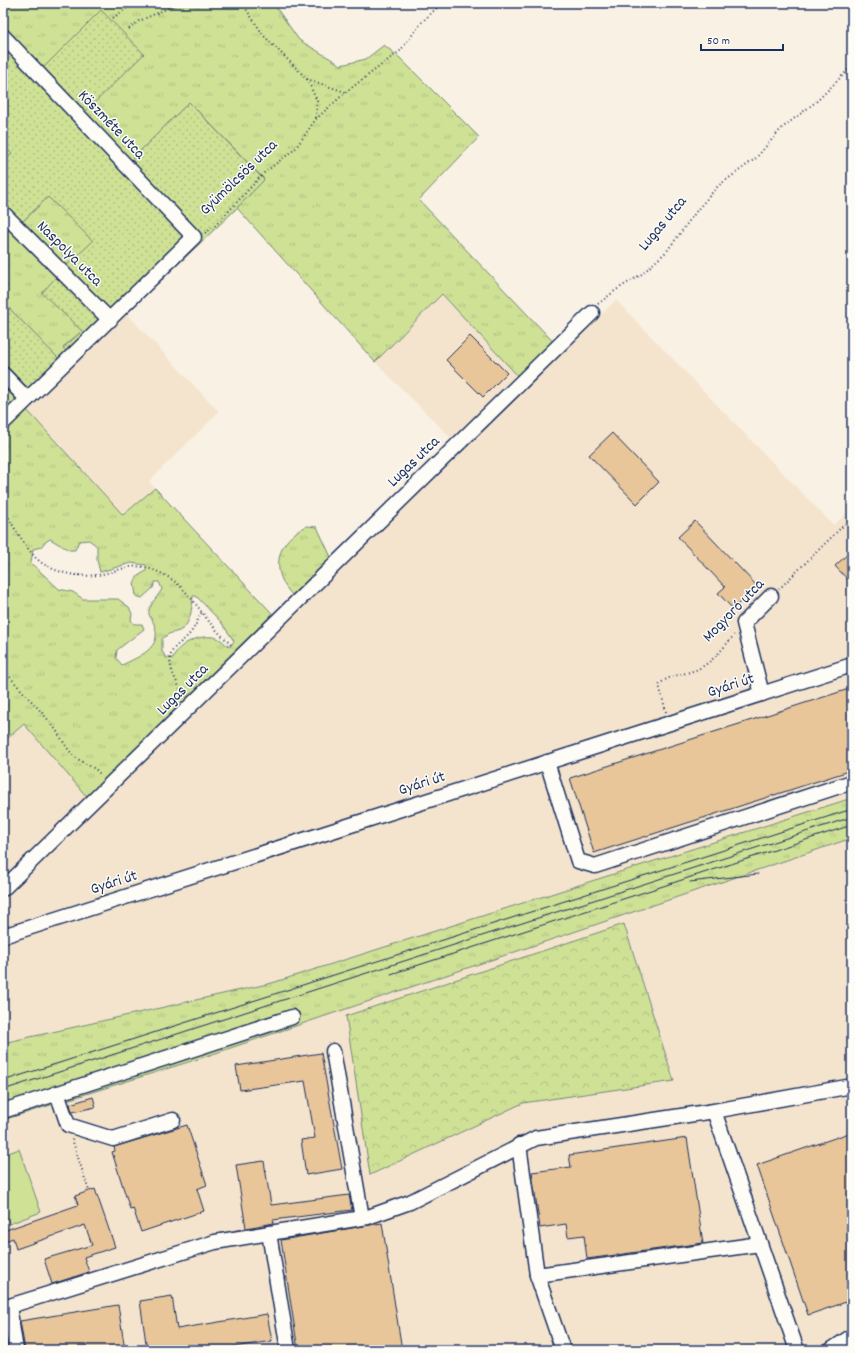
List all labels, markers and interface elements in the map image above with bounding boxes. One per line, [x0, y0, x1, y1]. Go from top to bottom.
scale bar [701, 26, 783, 52]
text: 50 m [707, 33, 730, 50]
street label: Köszméte utca [72, 85, 150, 165]
street label: Gyümölcsös utca [195, 134, 284, 221]
street label: Lugas utca [633, 191, 693, 256]
street label: Naspolya utca [31, 216, 107, 292]
street label: Lugas utca [383, 431, 446, 493]
street label: Mogyoró utca [698, 574, 771, 648]
street label: Lugas utca [152, 659, 214, 721]
street label: Gyári út [705, 668, 757, 704]
street label: Gyári út [396, 766, 448, 802]
street label: Gyári út [88, 865, 140, 901]

